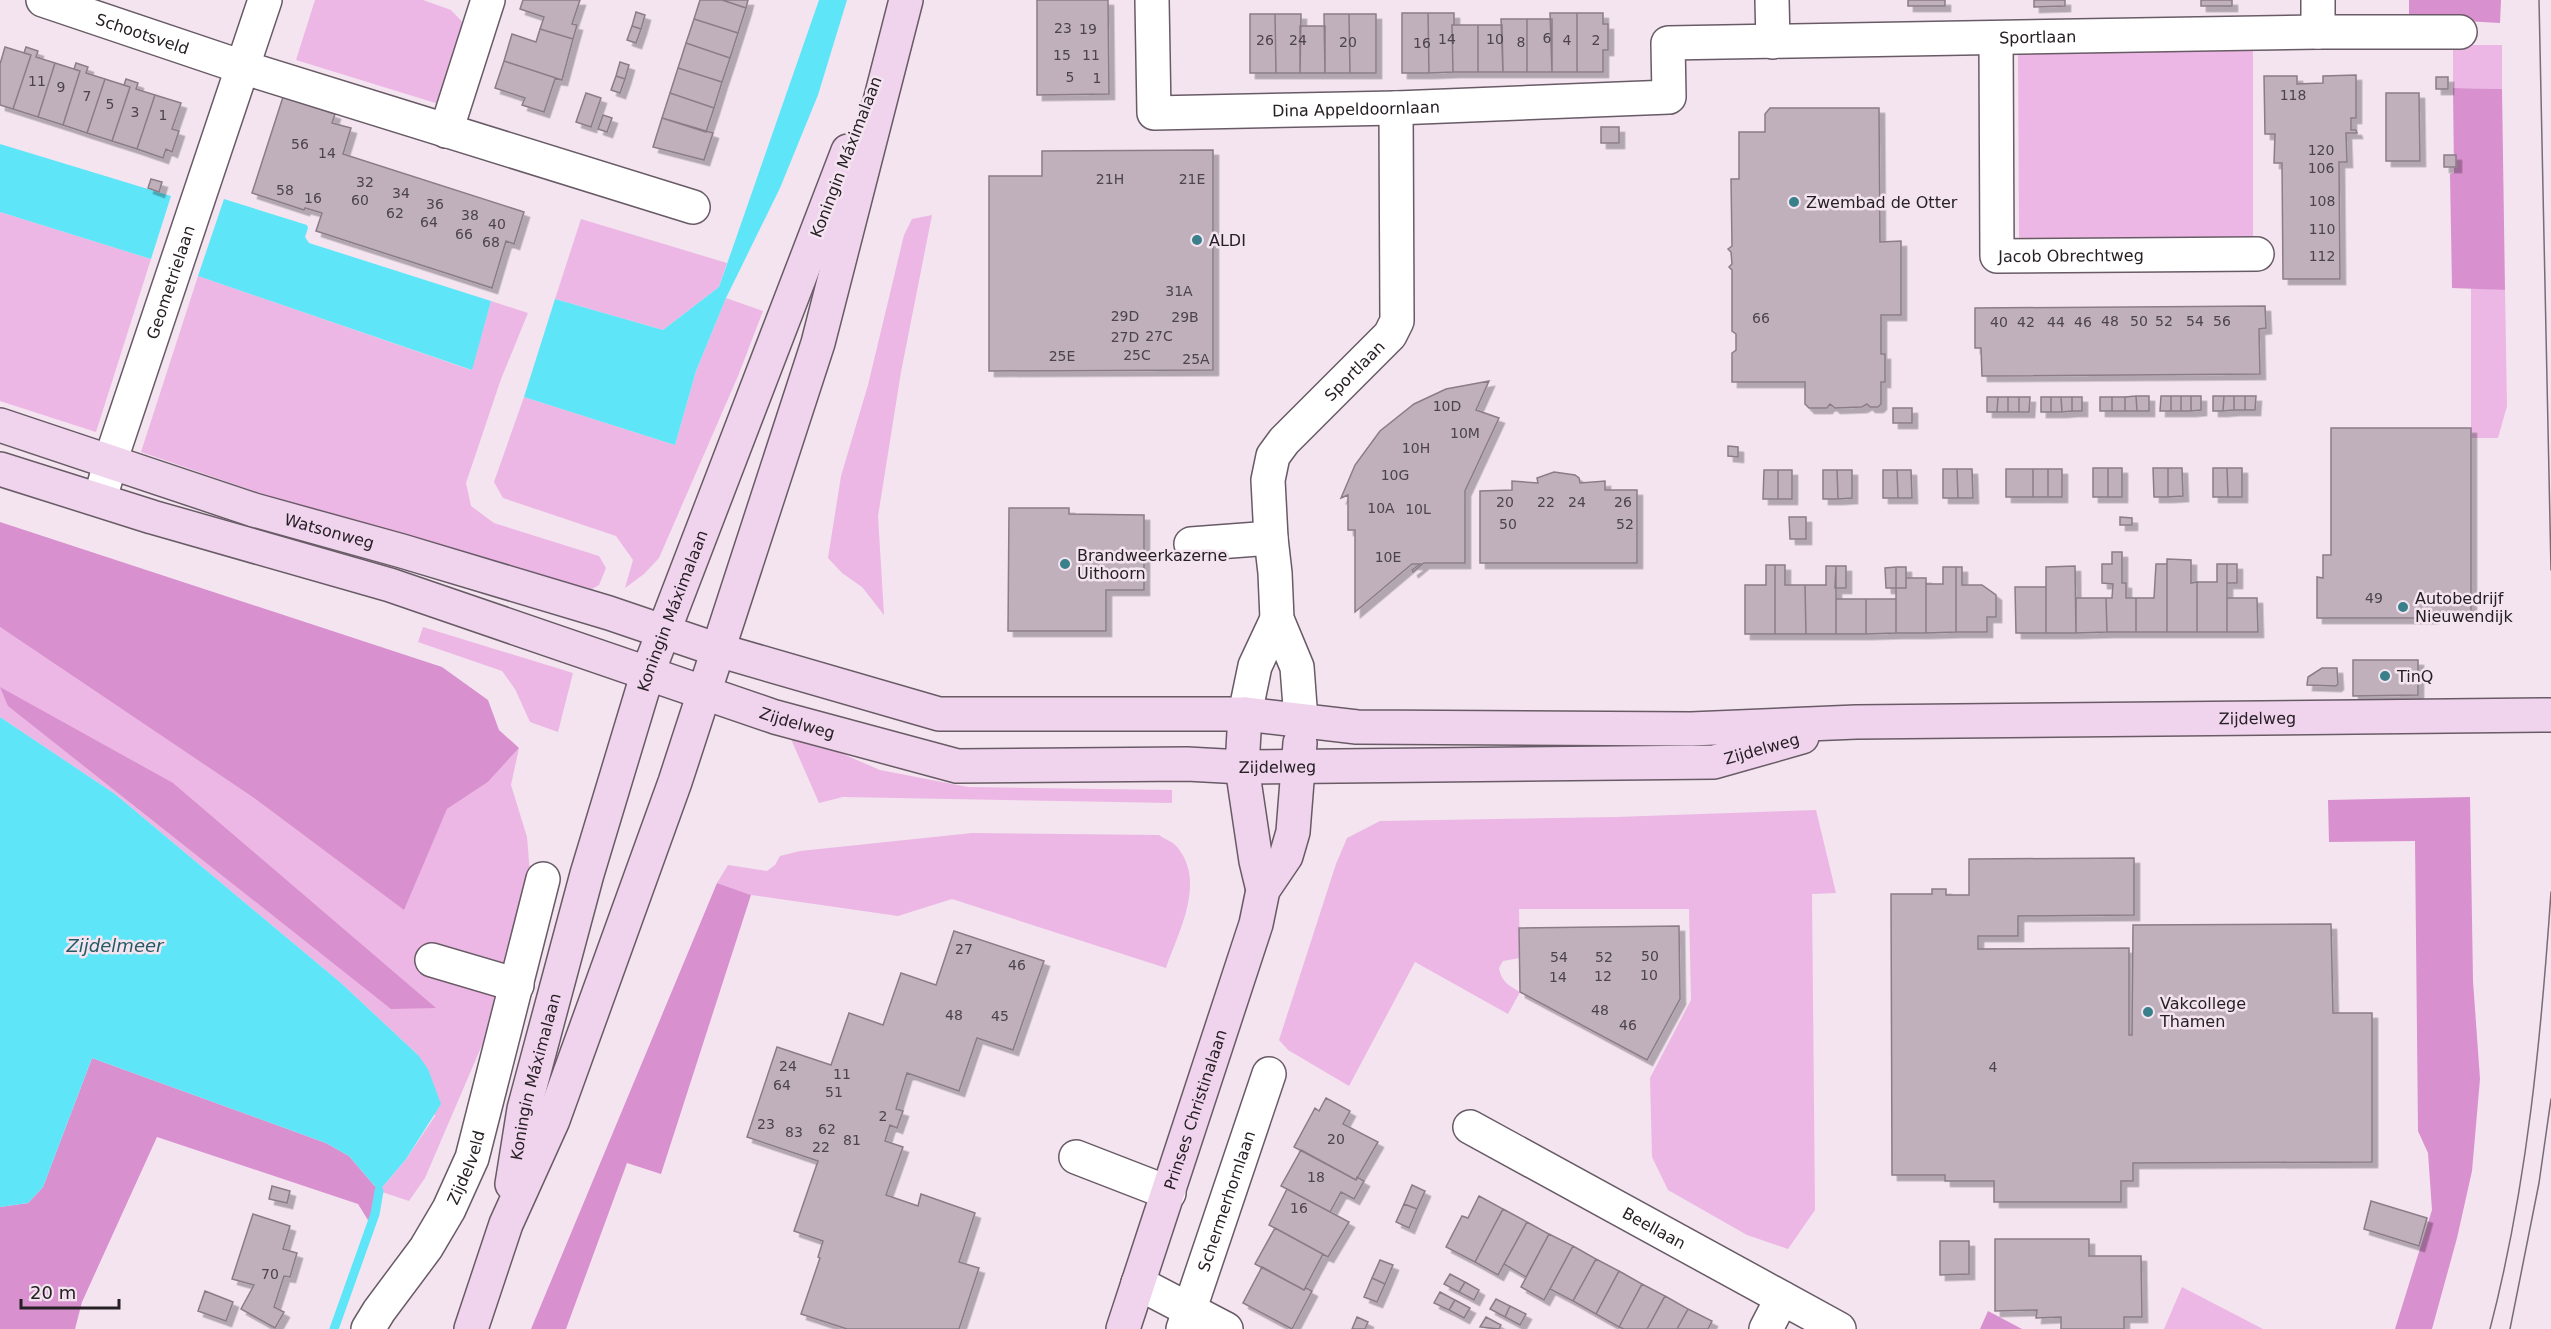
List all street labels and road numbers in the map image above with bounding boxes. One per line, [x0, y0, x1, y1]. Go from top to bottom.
street label: Schootsveld [93, 9, 192, 58]
street label: Sportlaan [1999, 27, 2076, 47]
street label: Koningin Máximalaan [806, 74, 886, 240]
street label: Dina Appeldoornlaan [1272, 97, 1440, 120]
street label: Geometrielaan [142, 223, 198, 342]
street label: Jacob Obrechtweg [1997, 245, 2144, 265]
street label: Sportlaan [1320, 337, 1388, 405]
street label: Watsonweg [282, 509, 376, 552]
street label: Koningin Máximalaan [633, 527, 711, 694]
street label: Zijdelweg [757, 703, 837, 742]
street label: Zijdelweg [2219, 708, 2296, 728]
street label: Zijdelweg [1722, 729, 1801, 768]
street label: Zijdelweg [1239, 757, 1316, 777]
street label: Koningin Máximalaan [506, 991, 564, 1161]
street label: Prinses Christinalaan [1160, 1027, 1230, 1192]
street label: Zijdelveld [443, 1128, 488, 1208]
street label: Schermerhornlaan [1194, 1128, 1259, 1274]
street label: Beellaan [1619, 1203, 1689, 1253]

